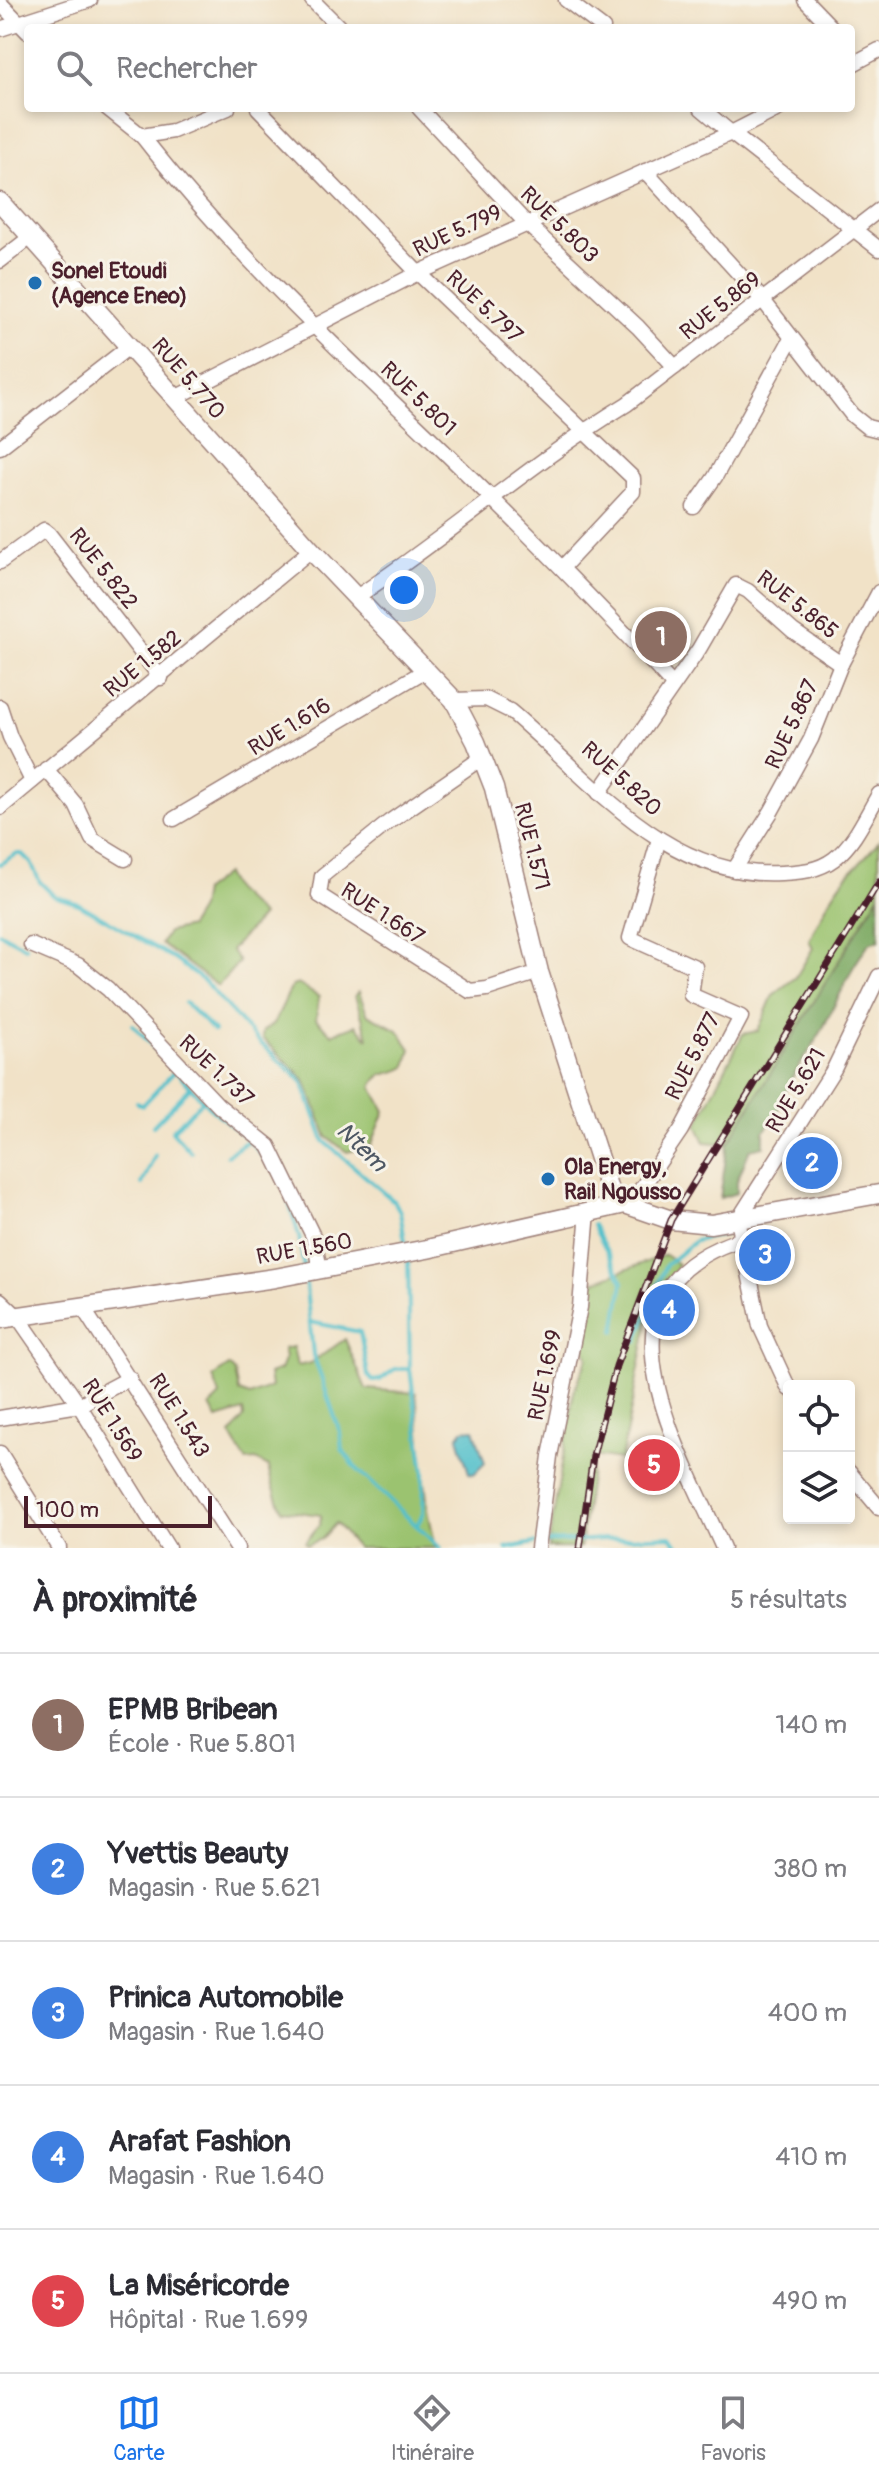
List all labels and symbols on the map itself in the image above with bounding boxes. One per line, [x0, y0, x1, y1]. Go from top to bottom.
street label: RUE 5.803 [514, 180, 605, 269]
street label: RUE 5.799 [409, 198, 506, 264]
place label: Sonel Etoudi (Agence Eneo) [51, 257, 187, 310]
street label: RUE 5.797 [440, 264, 529, 350]
street label: RUE 5.869 [674, 265, 767, 346]
marker: Sonel Etoudi (Agence Eneo) [26, 274, 44, 292]
street label: RUE 5.770 [145, 332, 231, 425]
street label: RUE 5.801 [374, 356, 462, 442]
street label: RUE 5.822 [63, 522, 144, 615]
street label: RUE 5.865 [751, 564, 844, 645]
your location [384, 570, 424, 610]
pin: 1 [635, 607, 687, 667]
street label: RUE 1.582 [98, 624, 187, 704]
street label: RUE 5.867 [759, 675, 825, 774]
street label: RUE 1.616 [243, 691, 336, 762]
street label: RUE 5.820 [575, 735, 667, 822]
street label: RUE 1.571 [508, 800, 556, 893]
street label: RUE 1.667 [335, 877, 430, 951]
street label: RUE 5.877 [659, 1008, 727, 1105]
street label: RUE 1.737 [173, 1029, 260, 1113]
street label: RUE 5.621 [760, 1043, 832, 1138]
water label: Ntem [330, 1117, 394, 1179]
pin: 2 [786, 1133, 838, 1193]
place label: Ola Energy, Rail Ngousso [564, 1153, 681, 1206]
marker: Ola Energy, Rail Ngousso [539, 1170, 557, 1188]
pin: 3 [739, 1225, 791, 1285]
street label: RUE 1.560 [254, 1227, 354, 1271]
pin: 4 [643, 1280, 695, 1340]
street label: RUE 1.699 [522, 1327, 568, 1423]
street label: RUE 1.543 [142, 1368, 216, 1463]
street label: RUE 1.569 [76, 1374, 149, 1467]
pin: 5 [628, 1435, 680, 1495]
scale bar [24, 1492, 212, 1528]

